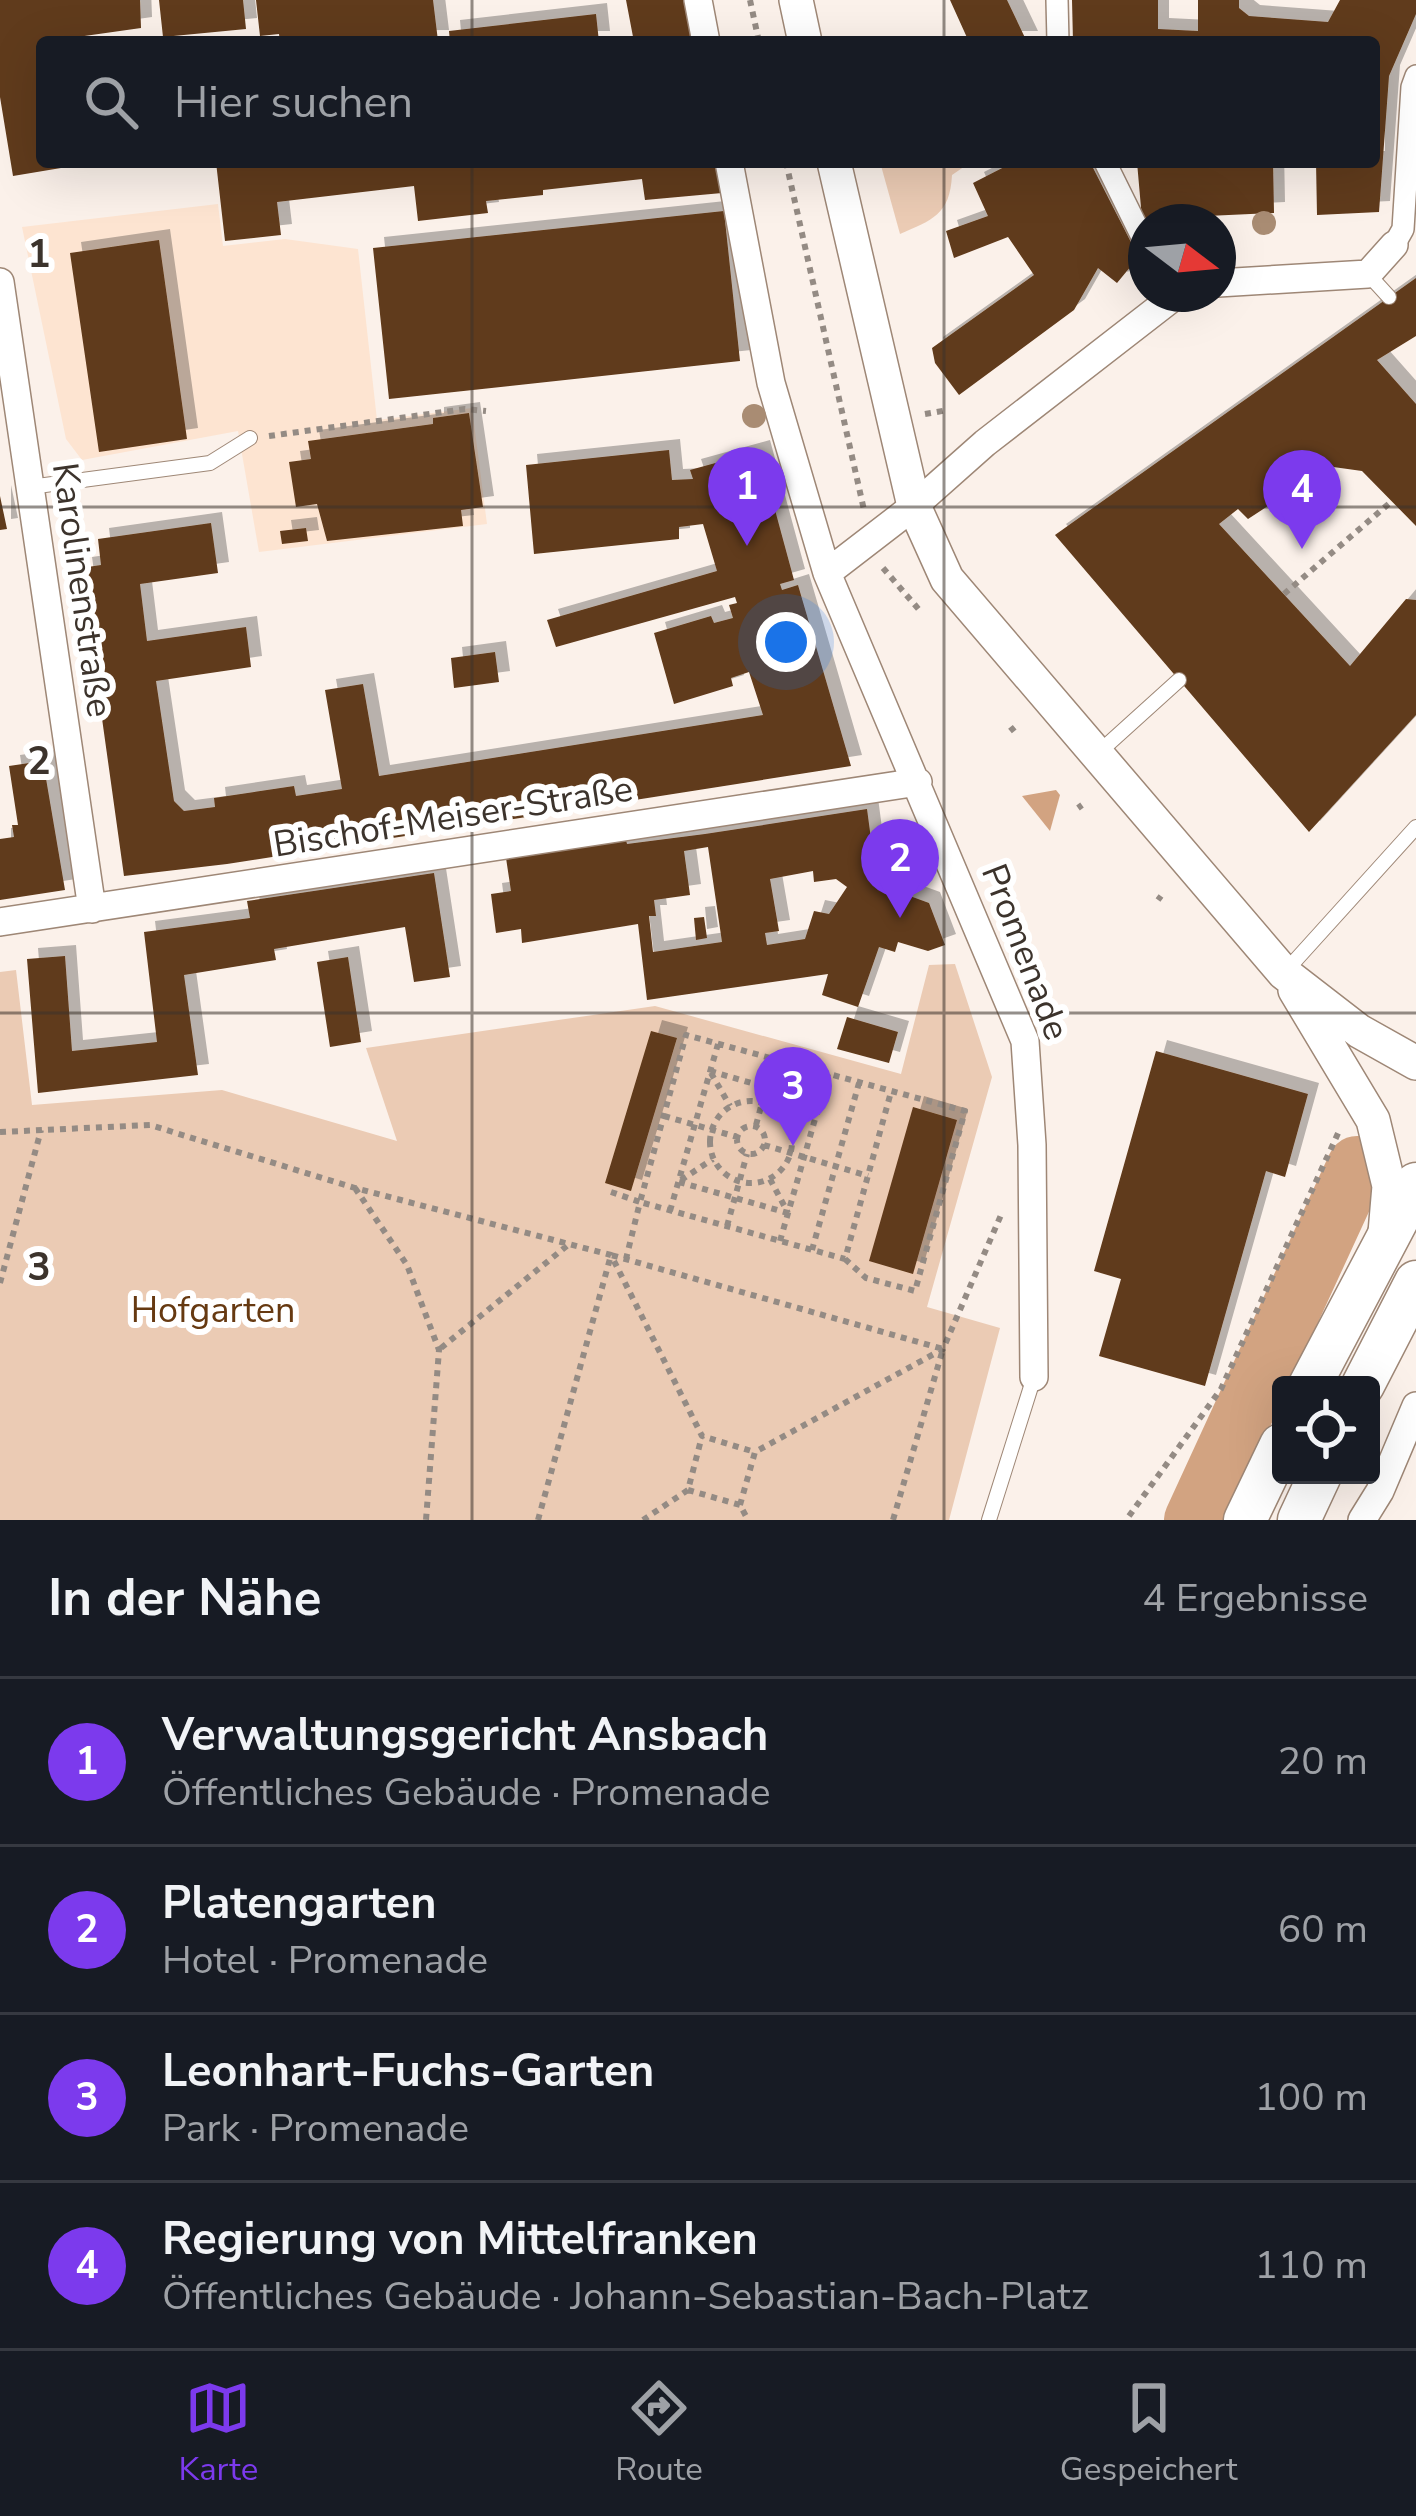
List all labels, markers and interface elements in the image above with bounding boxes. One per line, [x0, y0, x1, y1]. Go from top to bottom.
search box [36, 36, 1380, 168]
icon: search [78, 69, 144, 135]
text: Hier suchen [174, 72, 413, 133]
north arrow [1128, 204, 1236, 312]
text: 1 [27, 228, 51, 281]
pin: 1 [708, 447, 786, 546]
pin: 4 [1263, 450, 1341, 549]
street label: Karolinenstraße [40, 460, 124, 720]
your location [756, 612, 816, 672]
text: 2 [27, 735, 51, 788]
street label: Bischof-Meiser-Straße [270, 764, 636, 870]
pin: 2 [861, 819, 939, 918]
street label: Promenade [969, 857, 1081, 1047]
pin: 3 [754, 1047, 832, 1146]
text: 3 [27, 1241, 51, 1294]
park label: Hofgarten [131, 1286, 295, 1335]
map controls [1272, 1376, 1380, 1484]
button: locate [1272, 1376, 1380, 1484]
text: In der Nähe [48, 1563, 321, 1633]
text: 4 Ergebnisse [1142, 1572, 1368, 1625]
text: Verwaltungsgericht Ansbach [162, 1705, 768, 1766]
text: 1 [75, 1735, 99, 1788]
text: 20 m [1278, 1735, 1368, 1788]
text: Öffentliches Gebäude · Promenade [162, 1766, 771, 1819]
text: Platengarten [162, 1873, 437, 1934]
text: 2 [75, 1903, 99, 1956]
text: 60 m [1278, 1903, 1368, 1956]
text: Hotel · Promenade [162, 1934, 488, 1987]
text: Leonhart-Fuchs-Garten [162, 2041, 654, 2102]
text: 3 [75, 2071, 99, 2124]
text: 100 m [1254, 2071, 1368, 2124]
text: Park · Promenade [162, 2102, 469, 2155]
text: Regierung von Mittelfranken [162, 2209, 758, 2270]
text: 4 [75, 2239, 99, 2292]
text: 110 m [1254, 2239, 1368, 2292]
text: Öffentliches Gebäude · Johann-Sebastian-Bach-Platz [162, 2270, 1089, 2323]
tab: Karte [179, 2375, 258, 2492]
tab: Route [615, 2375, 703, 2492]
tab: Gespeichert [1060, 2375, 1237, 2492]

